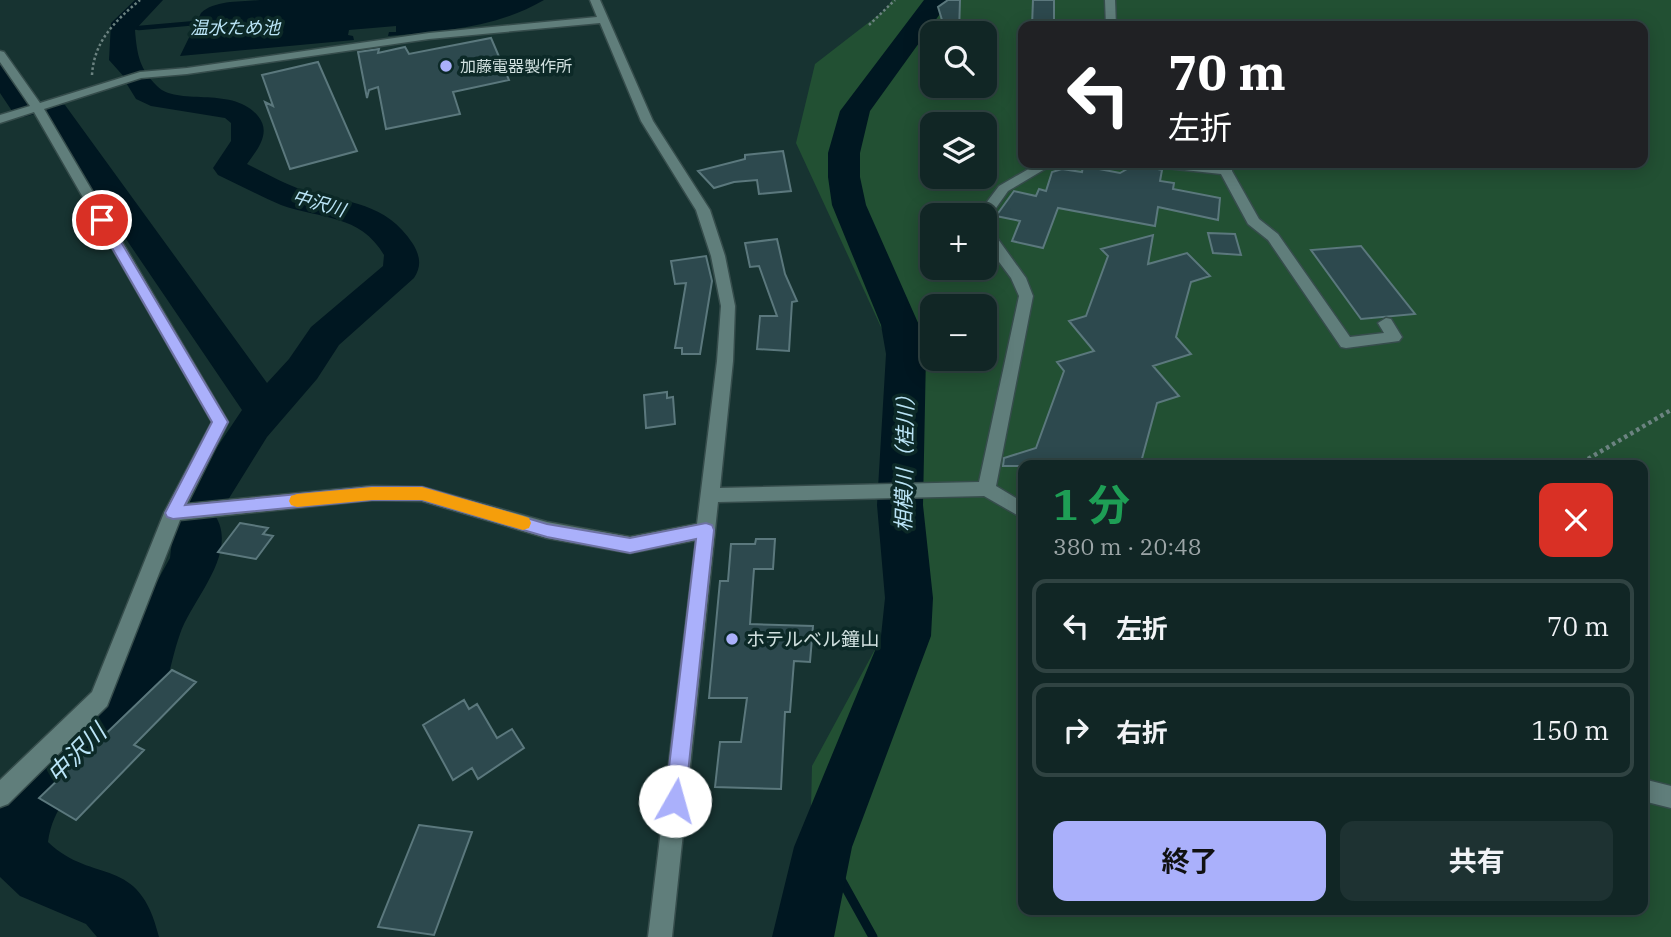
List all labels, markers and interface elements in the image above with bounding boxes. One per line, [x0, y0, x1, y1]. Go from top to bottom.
water label: 温水ため池 [190, 16, 282, 39]
map controls [920, 21, 997, 371]
button: search [920, 21, 997, 98]
text: 70 m [1168, 40, 1286, 103]
icon: left [1053, 49, 1144, 140]
place label: 加藤電器製作所 [460, 56, 572, 76]
marker: 加藤電器製作所 [438, 58, 454, 74]
text: 左折 [1168, 106, 1232, 148]
button: layers [920, 112, 997, 189]
water label: 中沢川 [290, 185, 350, 222]
pin [72, 190, 132, 250]
icon: arrive [83, 201, 121, 239]
button: + [920, 203, 997, 280]
button: − [920, 294, 997, 371]
water label: 相模川（桂川） [889, 384, 919, 532]
text: 1 分 [1053, 477, 1130, 532]
button: close [1539, 483, 1613, 557]
text: 380 m · 20:48 [1053, 531, 1202, 561]
icon: left [1057, 607, 1095, 645]
text: 70 m [1547, 609, 1609, 643]
text: 左折 [1116, 611, 1168, 645]
place label: ホテルベル鐘山 [746, 627, 879, 651]
marker: ホテルベル鐘山 [724, 631, 740, 647]
icon: right [1057, 711, 1095, 749]
text: 150 m [1531, 713, 1609, 747]
water label: 中沢川 [39, 714, 115, 790]
text: 右折 [1116, 715, 1168, 749]
position arrow [638, 764, 712, 838]
button: 終了 [1053, 821, 1326, 901]
button: 共有 [1340, 821, 1613, 901]

